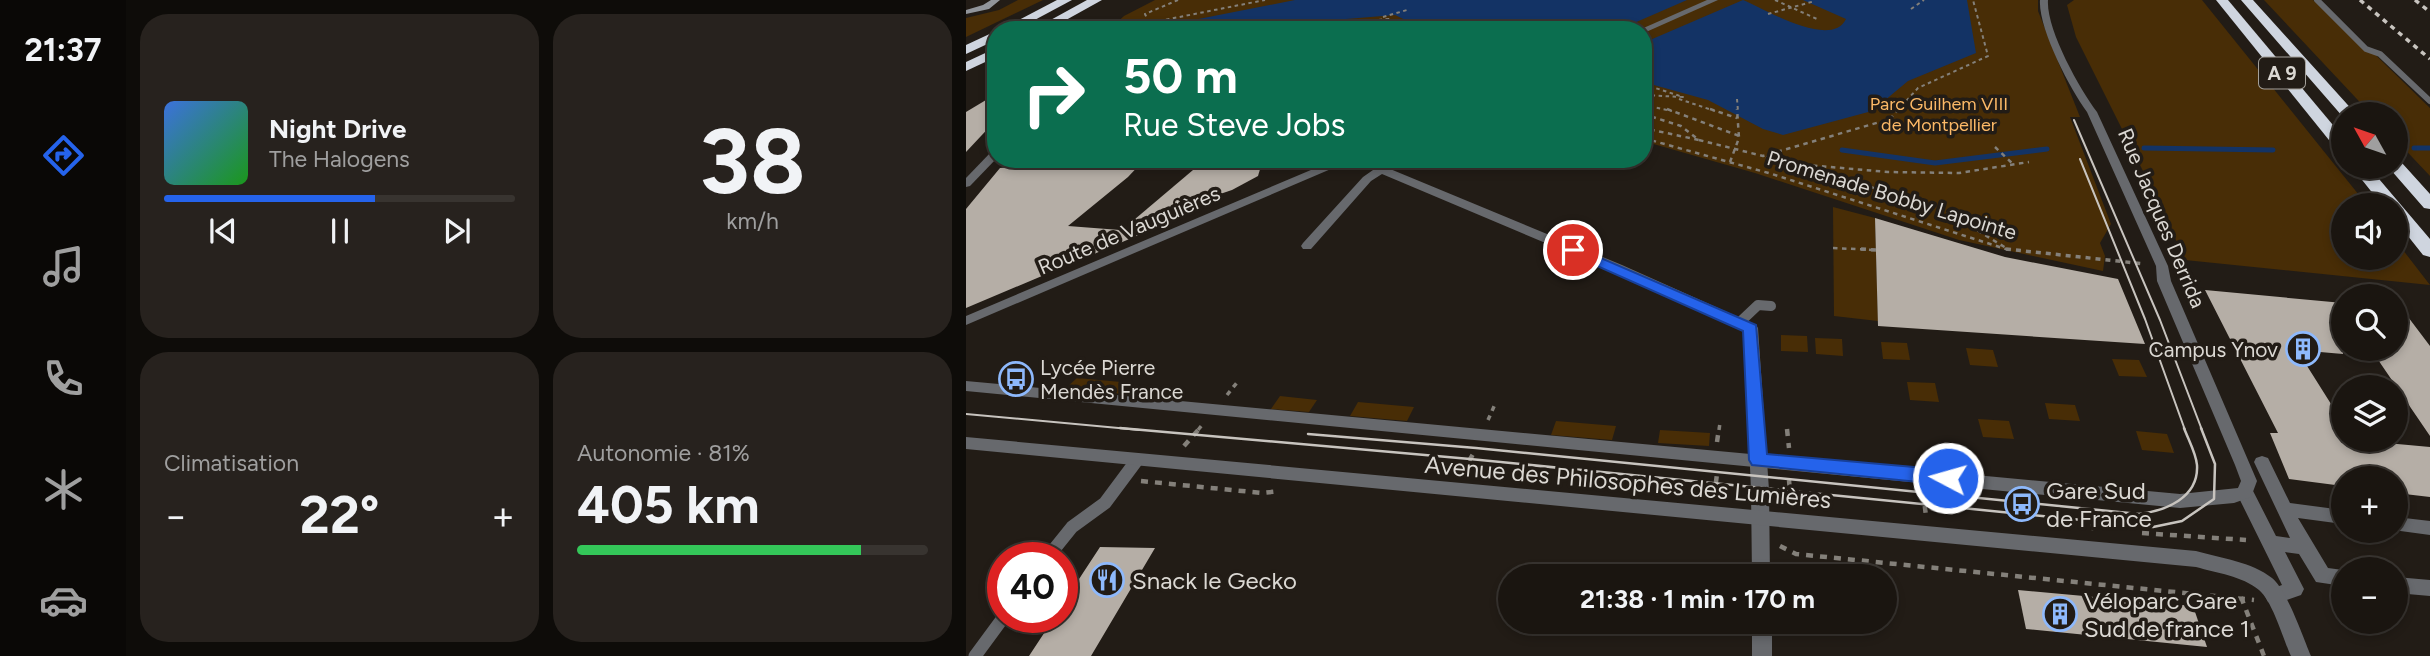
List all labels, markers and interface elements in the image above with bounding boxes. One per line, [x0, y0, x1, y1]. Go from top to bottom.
text: 21:37 [24, 31, 102, 69]
text: 50 m [1123, 46, 1238, 105]
icon: right [1008, 49, 1099, 140]
road number: A 9 [2259, 58, 2305, 88]
park label: Parc Guilhem VIII de Montpellier [1870, 93, 2008, 136]
north arrow [2331, 102, 2408, 178]
map controls [2331, 102, 2408, 634]
text: Rue Steve Jobs [1123, 106, 1345, 144]
text: 38 [699, 107, 806, 216]
text: Night Drive [269, 113, 406, 145]
street label: Rue Jacques Derrida [2113, 124, 2211, 312]
icon: directions [39, 131, 88, 180]
text: The Halogens [269, 145, 410, 173]
street label: Promenade Bobby Lapointe [1764, 145, 2020, 245]
street label: Route de Vauguières [1034, 180, 1224, 280]
button: sound [2331, 193, 2408, 270]
text: km/h [726, 207, 779, 235]
icon: previous [204, 212, 242, 250]
icon: pause [321, 212, 359, 250]
icon: next [438, 212, 476, 250]
pin [1543, 220, 1603, 280]
icon: arrive [1554, 231, 1592, 269]
icon: music [39, 242, 88, 291]
button: search [2331, 284, 2408, 361]
building icon: Campus Ynov [2284, 330, 2322, 368]
place label: Campus Ynov [2149, 337, 2278, 362]
icon: phone [39, 354, 88, 403]
place label: Lycée Pierre Mendès France [1040, 355, 1183, 404]
bus stop icon: Lycée Pierre Mendès France [997, 360, 1035, 398]
button: layers [2331, 375, 2408, 452]
text: Autonomie · 81% [577, 439, 750, 467]
position arrow [1911, 441, 1985, 515]
text: Climatisation [164, 449, 299, 477]
street label: Avenue des Philosophes des Lumières [1424, 450, 1832, 514]
icon: climate [39, 465, 88, 514]
button: + [2331, 466, 2408, 543]
text: 405 km [577, 474, 760, 536]
place label: Gare Sud de France [2046, 476, 2152, 533]
text: 22° [300, 484, 379, 546]
bus stop icon: Gare Sud de France [2003, 485, 2041, 523]
text: − [164, 493, 188, 539]
text: + [491, 493, 515, 539]
speed limit sign: 40 [987, 542, 1078, 633]
button: − [2331, 557, 2408, 634]
restaurant icon: Snack le Gecko [1088, 561, 1126, 599]
place label: Snack le Gecko [1132, 566, 1297, 595]
icon: car [39, 576, 88, 625]
text: 21:38 · 1 min · 170 m [1580, 583, 1815, 615]
place label: Véloparc Gare Sud de france 1 [2084, 586, 2250, 643]
building icon: Véloparc Gare Sud de france 1 [2041, 595, 2079, 633]

